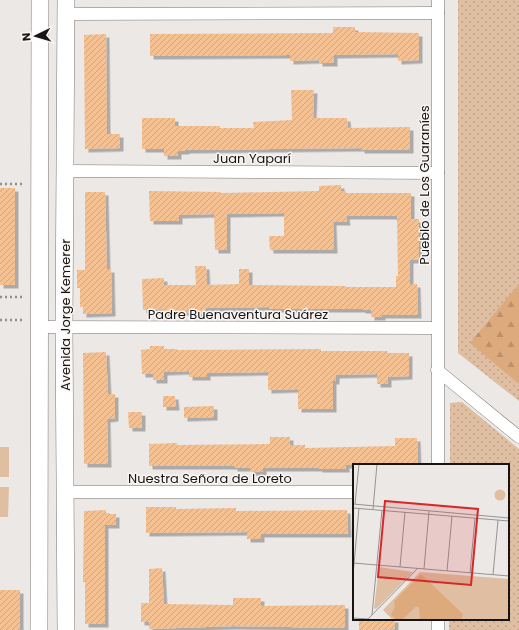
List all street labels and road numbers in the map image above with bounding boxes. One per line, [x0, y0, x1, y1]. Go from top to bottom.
street label: Pueblo de Los Guaraníes [415, 105, 434, 265]
street label: Juan Yaparí [213, 149, 291, 168]
street label: Avenida Jorge Kemerer [56, 239, 75, 391]
street label: Padre Buenaventura Suárez [148, 305, 328, 324]
street label: Nuestra Señora de Loreto [128, 469, 292, 488]

